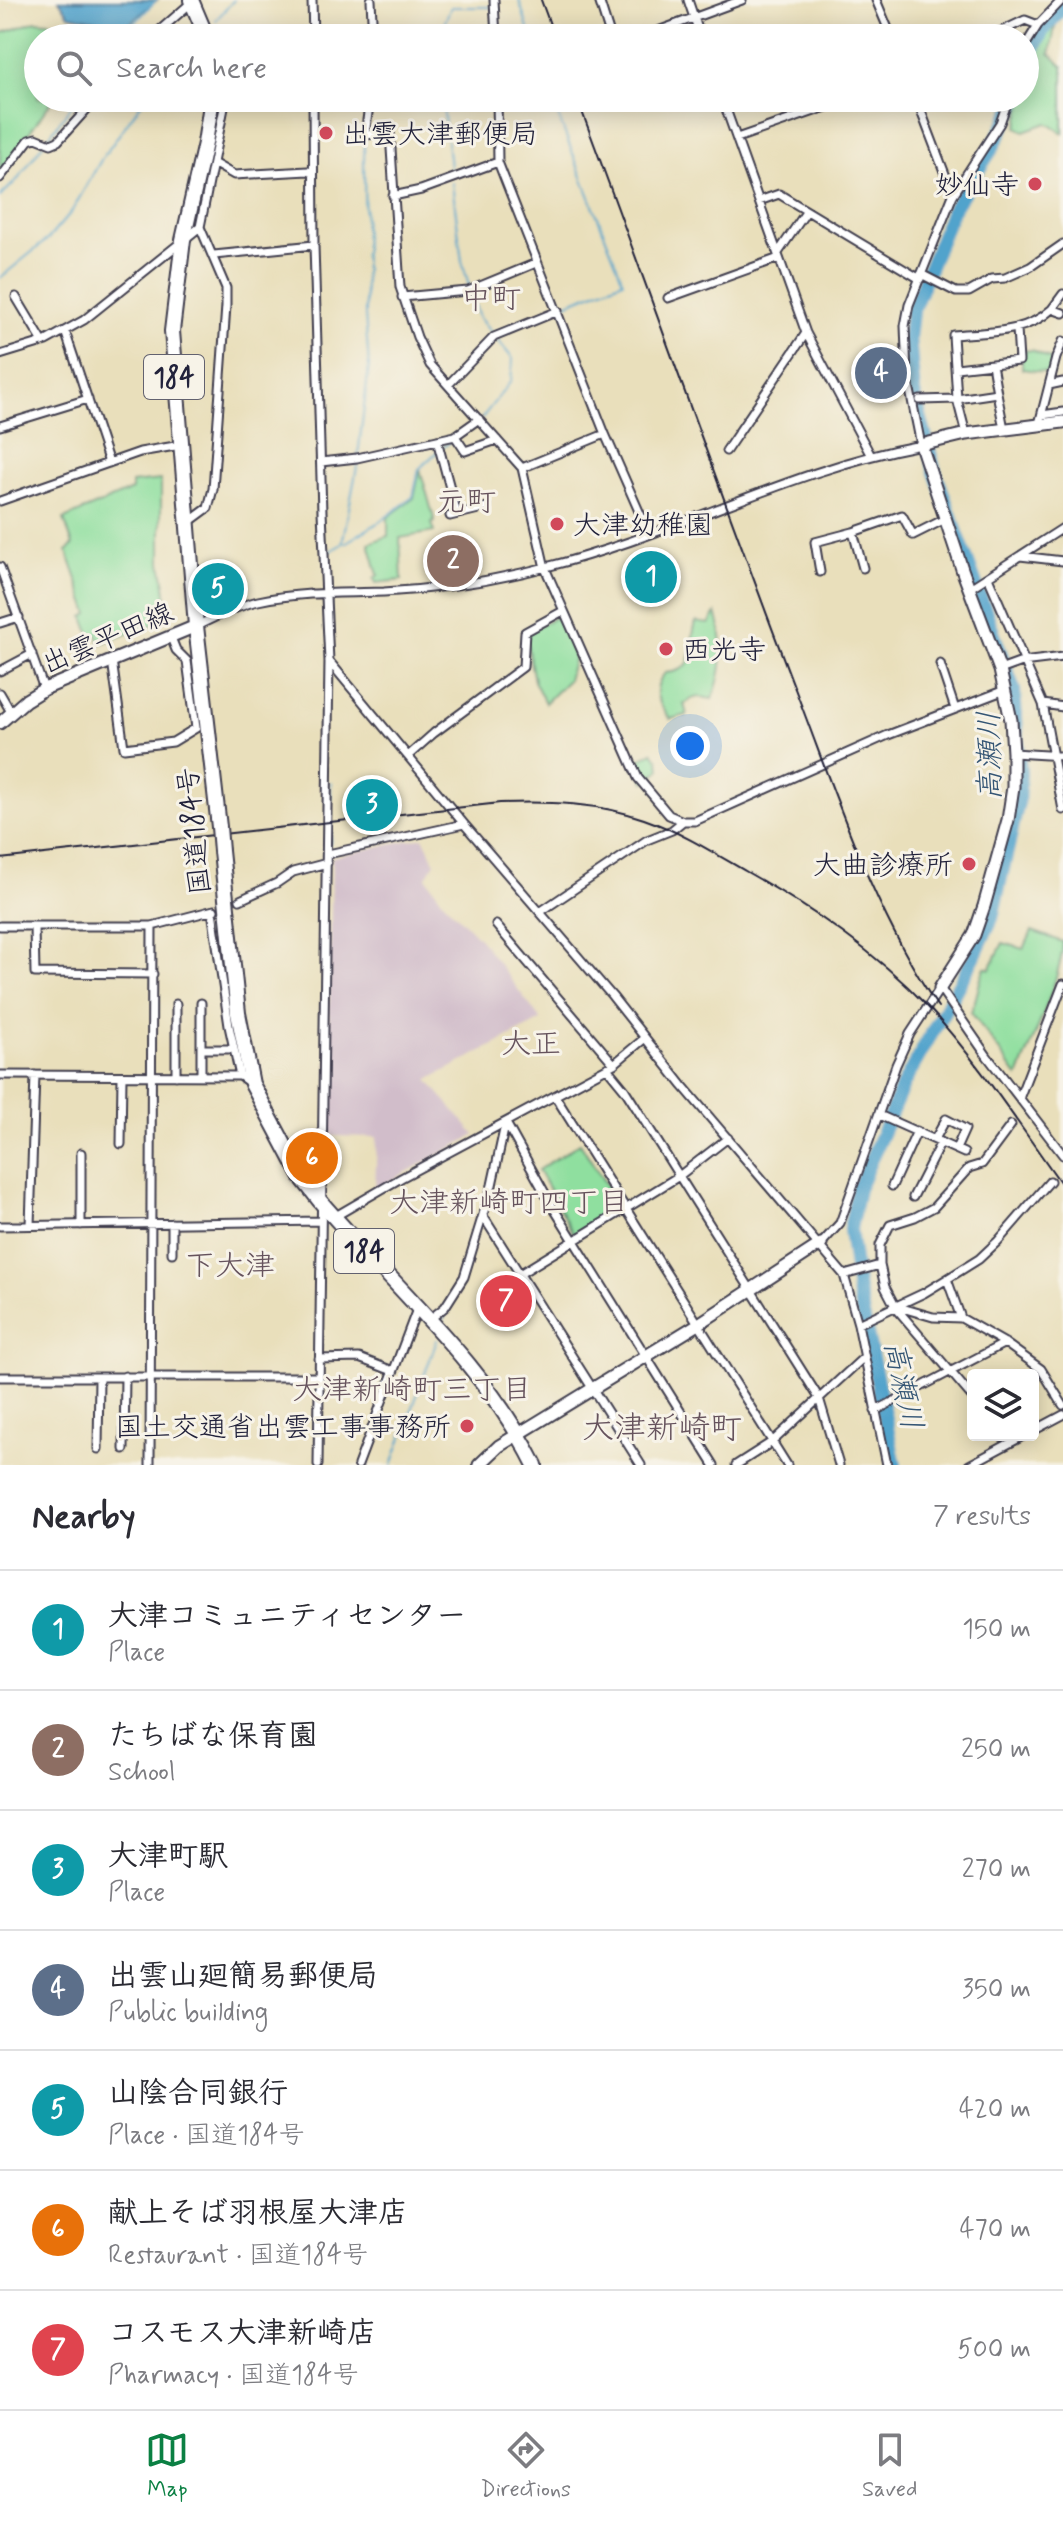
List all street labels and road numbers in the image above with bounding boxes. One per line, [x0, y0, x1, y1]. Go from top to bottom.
road number: 184 [144, 355, 204, 399]
street label: 出雲平田線 [36, 595, 180, 684]
street label: 国道184号 [170, 765, 221, 897]
road number: 184 [334, 1229, 394, 1273]

